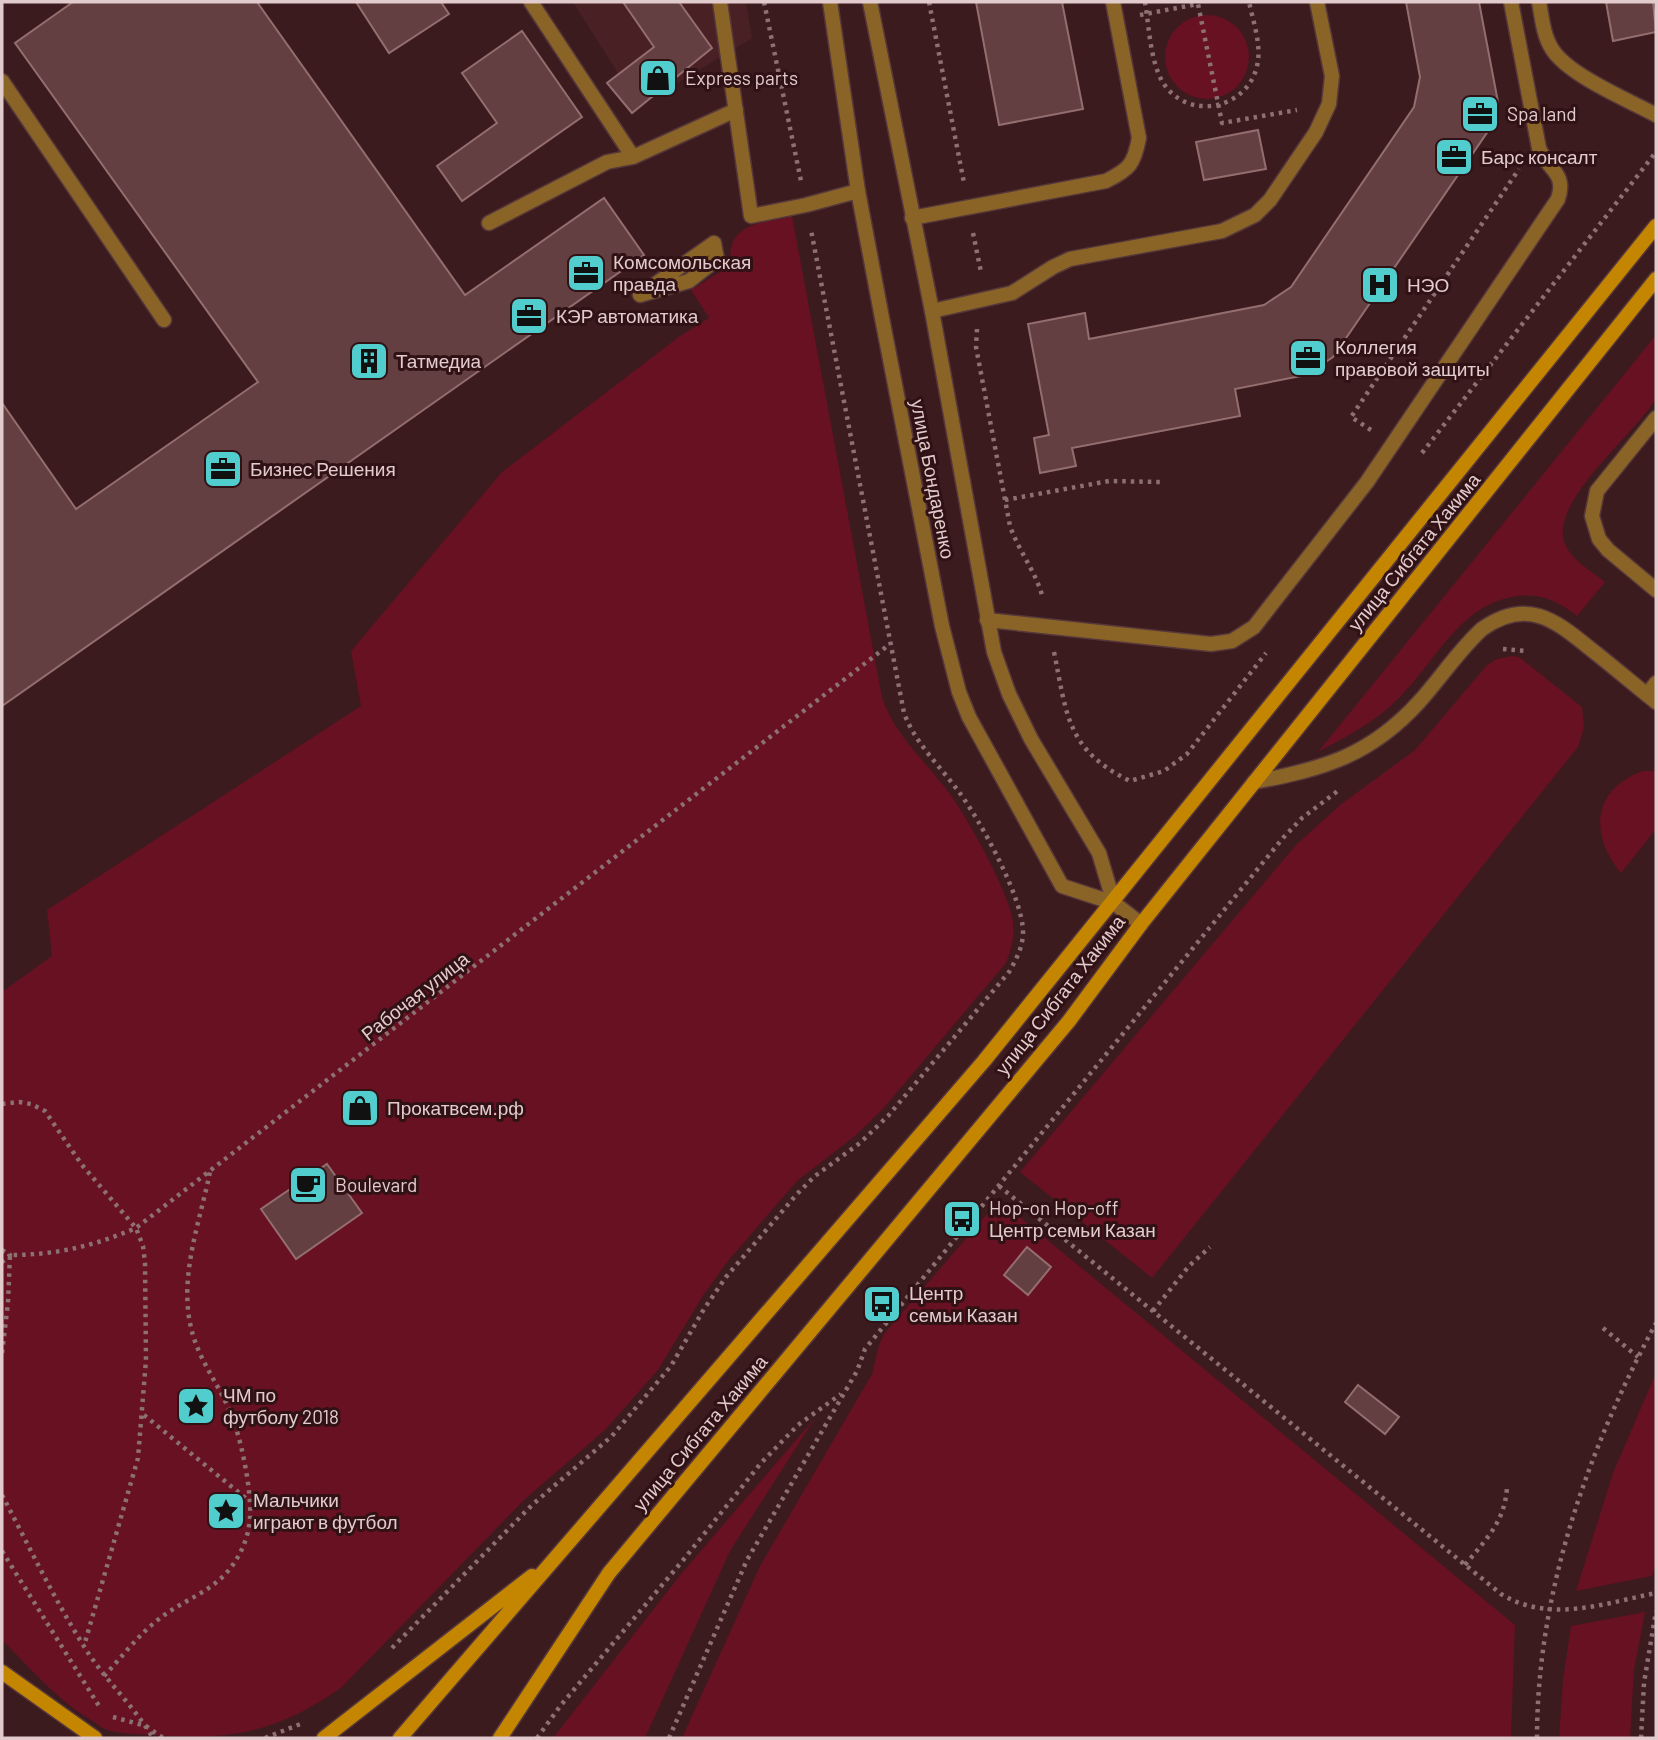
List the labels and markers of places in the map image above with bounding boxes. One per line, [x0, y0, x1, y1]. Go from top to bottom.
shop icon: Express parts [637, 57, 679, 99]
place label: Express parts [685, 66, 798, 89]
office icon: Spa land [1459, 93, 1501, 135]
place label: Spa land [1507, 102, 1577, 125]
office icon: Барс консалт [1433, 136, 1475, 178]
place label: Барс консалт [1481, 145, 1598, 168]
place label: Комсомольская правда [613, 250, 751, 295]
office icon: Комсомольская правда [565, 252, 607, 294]
hospital icon: НЭО [1359, 264, 1401, 306]
place label: НЭО [1407, 273, 1449, 296]
office icon: КЭР автоматика [508, 295, 550, 337]
place label: КЭР автоматика [556, 304, 699, 327]
place label: Коллегия правовой защиты [1335, 335, 1490, 380]
office icon: Коллегия правовой защиты [1287, 337, 1329, 379]
building icon: Татмедиа [348, 340, 390, 382]
place label: Татмедиа [396, 349, 482, 372]
office icon: Бизнес Решения [202, 448, 244, 490]
place label: Бизнес Решения [250, 457, 396, 480]
shop icon: Прокатвсем.рф [339, 1087, 381, 1129]
place label: Прокатвсем.рф [387, 1096, 524, 1119]
cafe icon: Boulevard [287, 1164, 329, 1206]
place label: Boulevard [335, 1173, 417, 1196]
place label: Hop-on Hop-off Центр семьи Казан [989, 1196, 1156, 1241]
bus stop icon: Hop-on Hop-off Центр семьи Казан [941, 1198, 983, 1240]
place label: Центр семьи Казан [909, 1281, 1018, 1326]
bus stop icon: Центр семьи Казан [861, 1283, 903, 1325]
place label: ЧМ по футболу 2018 [223, 1383, 339, 1428]
place icon: ЧМ по футболу 2018 [175, 1385, 217, 1427]
place label: Мальчики играют в футбол [253, 1488, 398, 1533]
place icon: Мальчики играют в футбол [205, 1490, 247, 1532]

